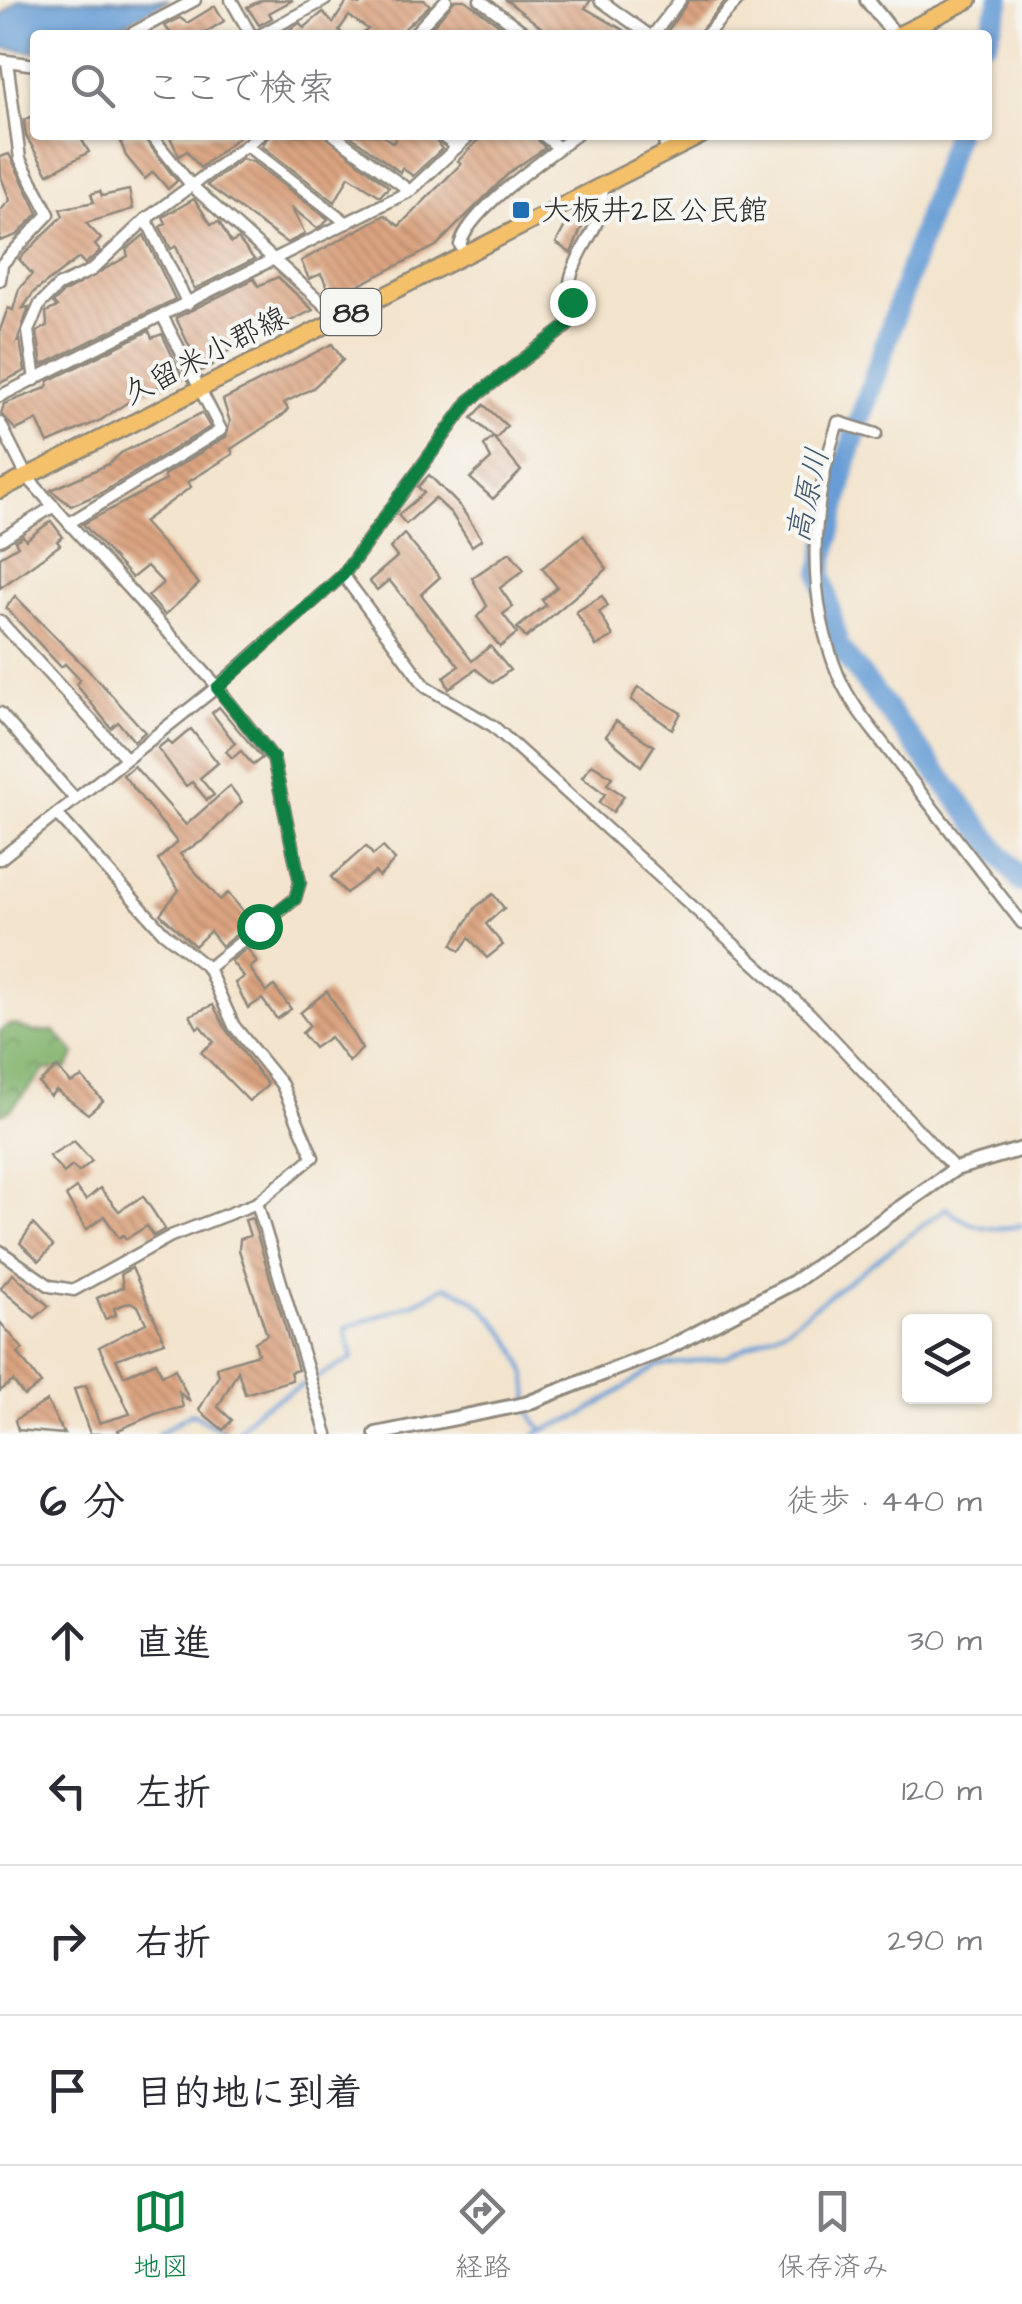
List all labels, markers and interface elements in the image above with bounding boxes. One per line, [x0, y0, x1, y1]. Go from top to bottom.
search box [30, 30, 992, 140]
icon: search [65, 58, 120, 113]
text: ここで検索 [145, 63, 335, 115]
place label: 大板井2区公民館 [541, 190, 768, 232]
marker: 大板井2区公民館 [510, 199, 532, 221]
route end [550, 280, 596, 326]
road number: 88 [321, 289, 381, 335]
street label: 久留米小郡線 [116, 296, 295, 415]
water label: 高原川 [776, 443, 841, 547]
route start [237, 904, 283, 950]
map controls [902, 1314, 992, 1404]
button: layers [902, 1314, 992, 1404]
text: 6 分 [40, 1474, 125, 1532]
text: 徒歩 · 440 m [786, 1479, 982, 1524]
icon: ahead [40, 1613, 95, 1668]
text: 直進 [135, 1618, 211, 1670]
text: 30 m [908, 1618, 982, 1663]
icon: left [40, 1763, 95, 1818]
text: 左折 [135, 1768, 211, 1820]
text: 120 m [902, 1768, 982, 1813]
icon: right [40, 1913, 95, 1968]
text: 右折 [135, 1918, 211, 1970]
text: 290 m [888, 1918, 982, 1963]
icon: arrive [40, 2063, 95, 2118]
text: 目的地に到着 [135, 2068, 363, 2120]
tab: 地図 [133, 2184, 189, 2287]
tab: 経路 [455, 2184, 511, 2287]
tab: 保存済み [777, 2184, 889, 2287]

